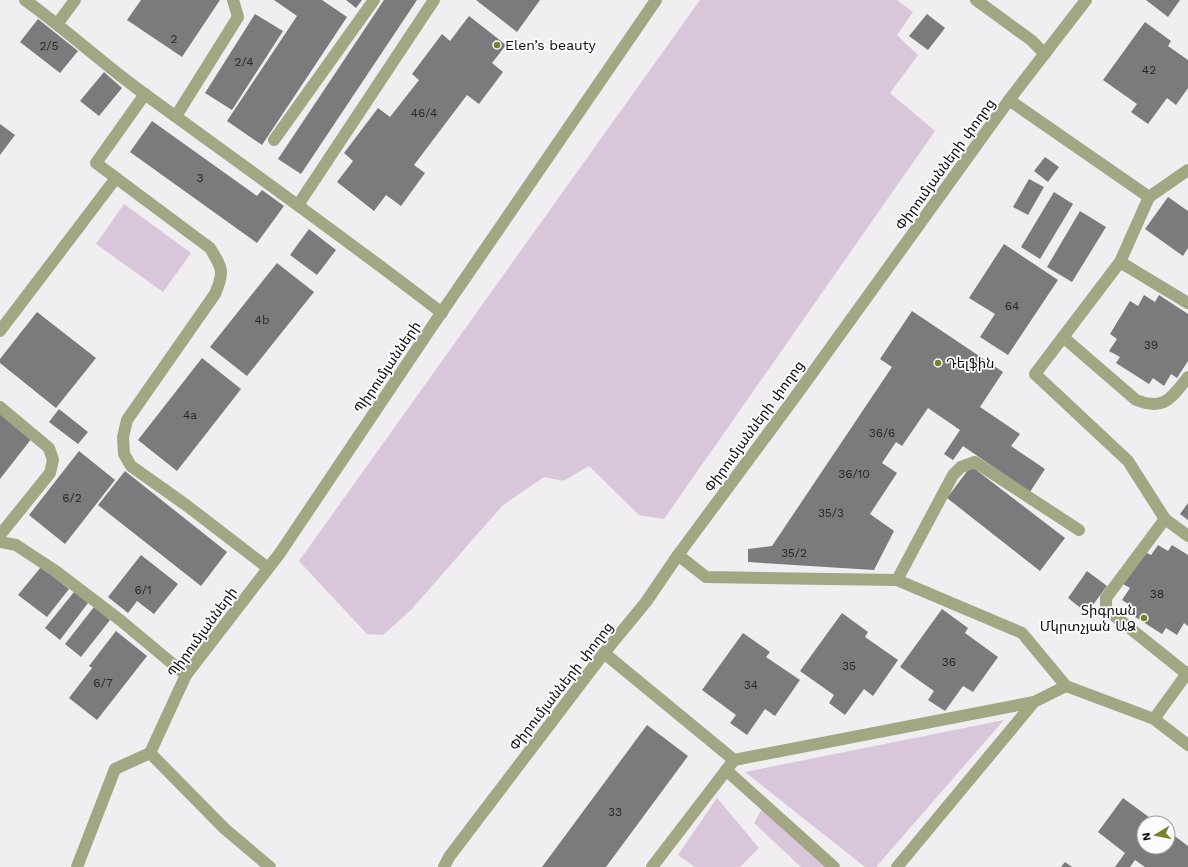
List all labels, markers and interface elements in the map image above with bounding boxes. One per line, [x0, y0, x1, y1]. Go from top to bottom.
house number: 2 [171, 32, 178, 46]
place label: Elen’s beauty [505, 37, 597, 53]
house number: 2/5 [39, 39, 59, 53]
marker: Elen’s beauty [492, 40, 502, 50]
house number: 2/4 [234, 55, 254, 69]
house number: 42 [1142, 63, 1156, 77]
street label: Փիրումյանների փողոց [892, 95, 998, 233]
house number: 46/4 [411, 106, 437, 120]
house number: 3 [197, 171, 204, 185]
house number: 64 [1005, 299, 1019, 313]
house number: 4b [255, 313, 269, 327]
street label: Պիրումյանների [350, 318, 424, 416]
house number: 39 [1144, 338, 1158, 352]
place label: Դելֆին [946, 355, 994, 371]
street label: Փիրումյանների փողոց [701, 357, 807, 495]
marker: Դելֆին [933, 358, 943, 368]
house number: 4a [183, 408, 197, 422]
house number: 36/6 [869, 426, 895, 440]
house number: 36/10 [838, 467, 870, 481]
house number: 6/2 [62, 491, 82, 505]
house number: 35/3 [818, 506, 844, 520]
house number: 35/2 [781, 546, 807, 560]
house number: 6/1 [134, 583, 152, 597]
street label: Պիրումյանների [164, 584, 240, 680]
house number: 38 [1150, 587, 1164, 601]
place label: Տիգրան Մկրտչյան ԱՁ [1040, 602, 1136, 634]
marker: Տիգրան Մկրտչյան ԱՁ [1139, 613, 1149, 623]
street label: Փիրումյանների փողոց [506, 619, 616, 753]
house number: 36 [942, 655, 956, 669]
house number: 35 [842, 659, 856, 673]
house number: 6/7 [93, 676, 113, 690]
house number: 34 [744, 678, 758, 692]
house number: 33 [608, 805, 622, 819]
north arrow [1136, 815, 1176, 855]
text: N [1140, 832, 1154, 842]

